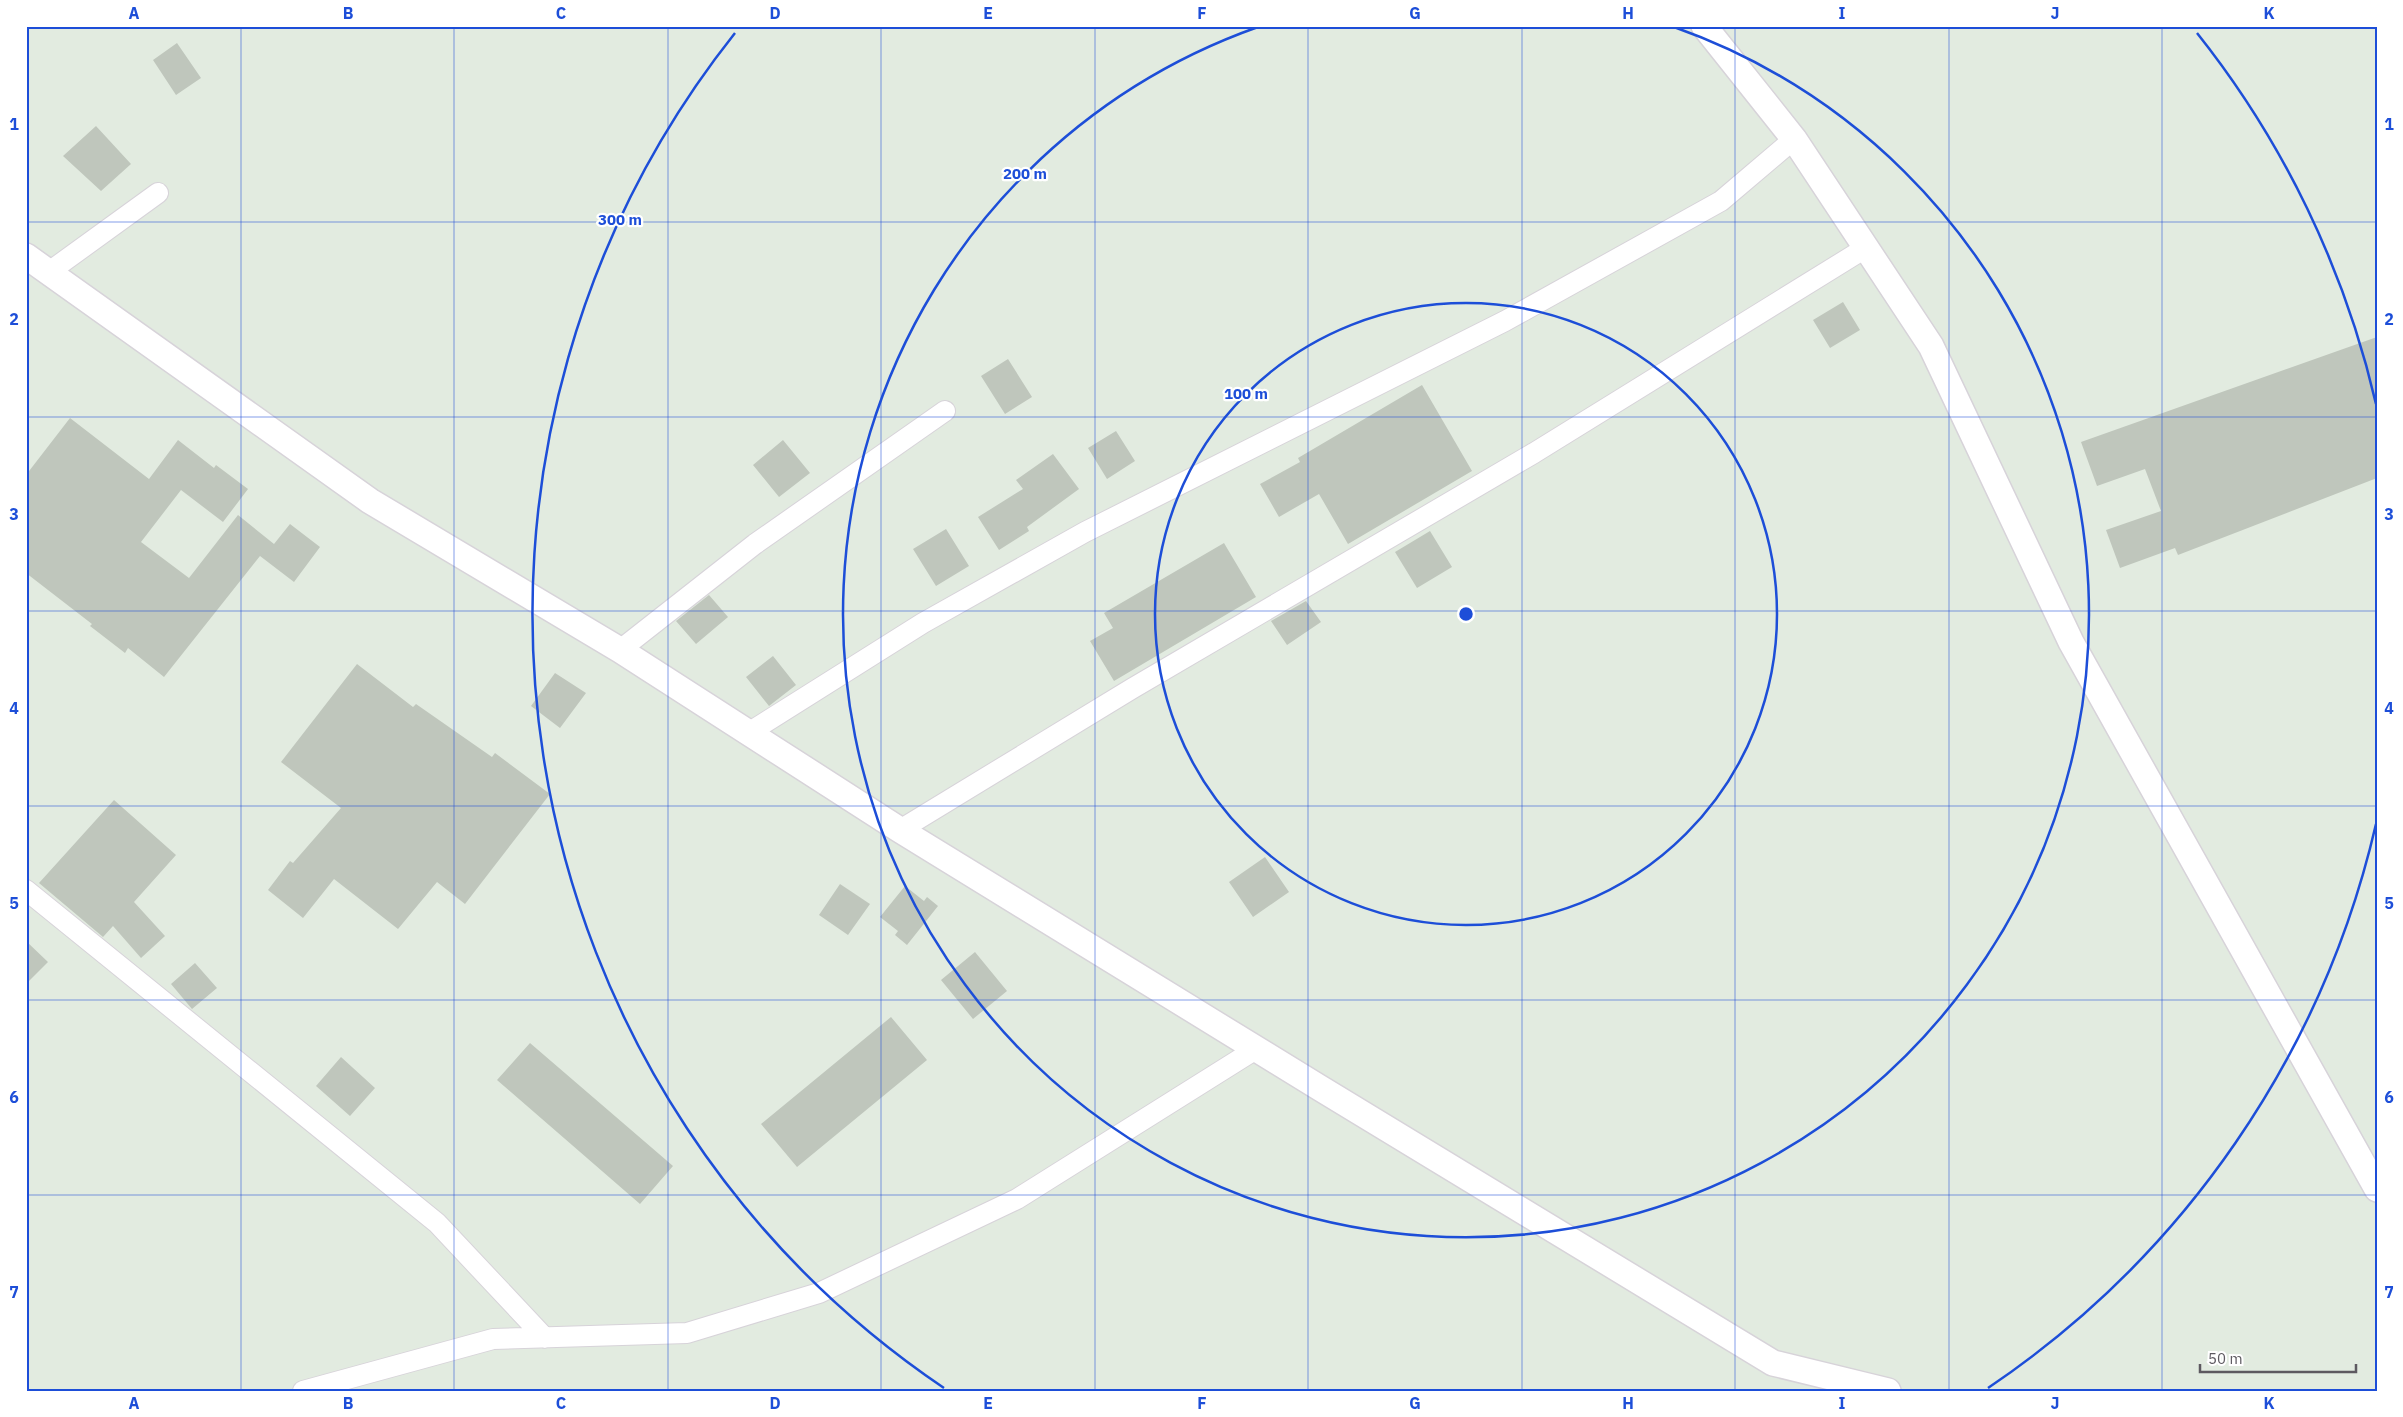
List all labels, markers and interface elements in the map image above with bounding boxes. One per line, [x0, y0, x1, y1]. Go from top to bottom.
text: A [129, 3, 140, 23]
text: B [343, 3, 354, 23]
text: C [556, 3, 566, 23]
text: D [769, 3, 781, 23]
text: E [983, 3, 993, 23]
text: F [1197, 3, 1207, 23]
text: G [1409, 3, 1421, 23]
text: H [1622, 3, 1634, 23]
text: I [1839, 3, 1846, 23]
text: J [2051, 3, 2059, 23]
text: K [2263, 3, 2275, 23]
text: 1 [9, 114, 19, 134]
text: 1 [2384, 114, 2394, 134]
text: 200 m [1003, 164, 1047, 183]
text: 300 m [598, 210, 642, 229]
text: 2 [9, 309, 19, 329]
text: 2 [2384, 309, 2394, 329]
text: 100 m [1224, 384, 1268, 403]
text: 3 [9, 504, 19, 524]
text: 3 [2384, 504, 2394, 524]
centre of rings [1457, 605, 1475, 623]
text: 4 [9, 698, 19, 718]
text: 4 [2384, 698, 2394, 718]
text: 5 [9, 893, 19, 913]
text: 5 [2384, 893, 2394, 913]
text: 6 [9, 1087, 19, 1107]
text: 6 [2384, 1087, 2394, 1107]
text: 7 [9, 1282, 19, 1302]
text: 7 [2384, 1282, 2394, 1302]
scale bar [2200, 1342, 2357, 1374]
text: 50 m [2208, 1349, 2243, 1368]
text: A [129, 1393, 140, 1413]
text: B [343, 1393, 354, 1413]
text: C [556, 1393, 566, 1413]
text: D [769, 1393, 781, 1413]
text: E [983, 1393, 993, 1413]
text: F [1197, 1393, 1207, 1413]
text: G [1409, 1393, 1421, 1413]
text: H [1622, 1393, 1634, 1413]
text: I [1839, 1393, 1846, 1413]
text: J [2051, 1393, 2059, 1413]
text: K [2263, 1393, 2275, 1413]

